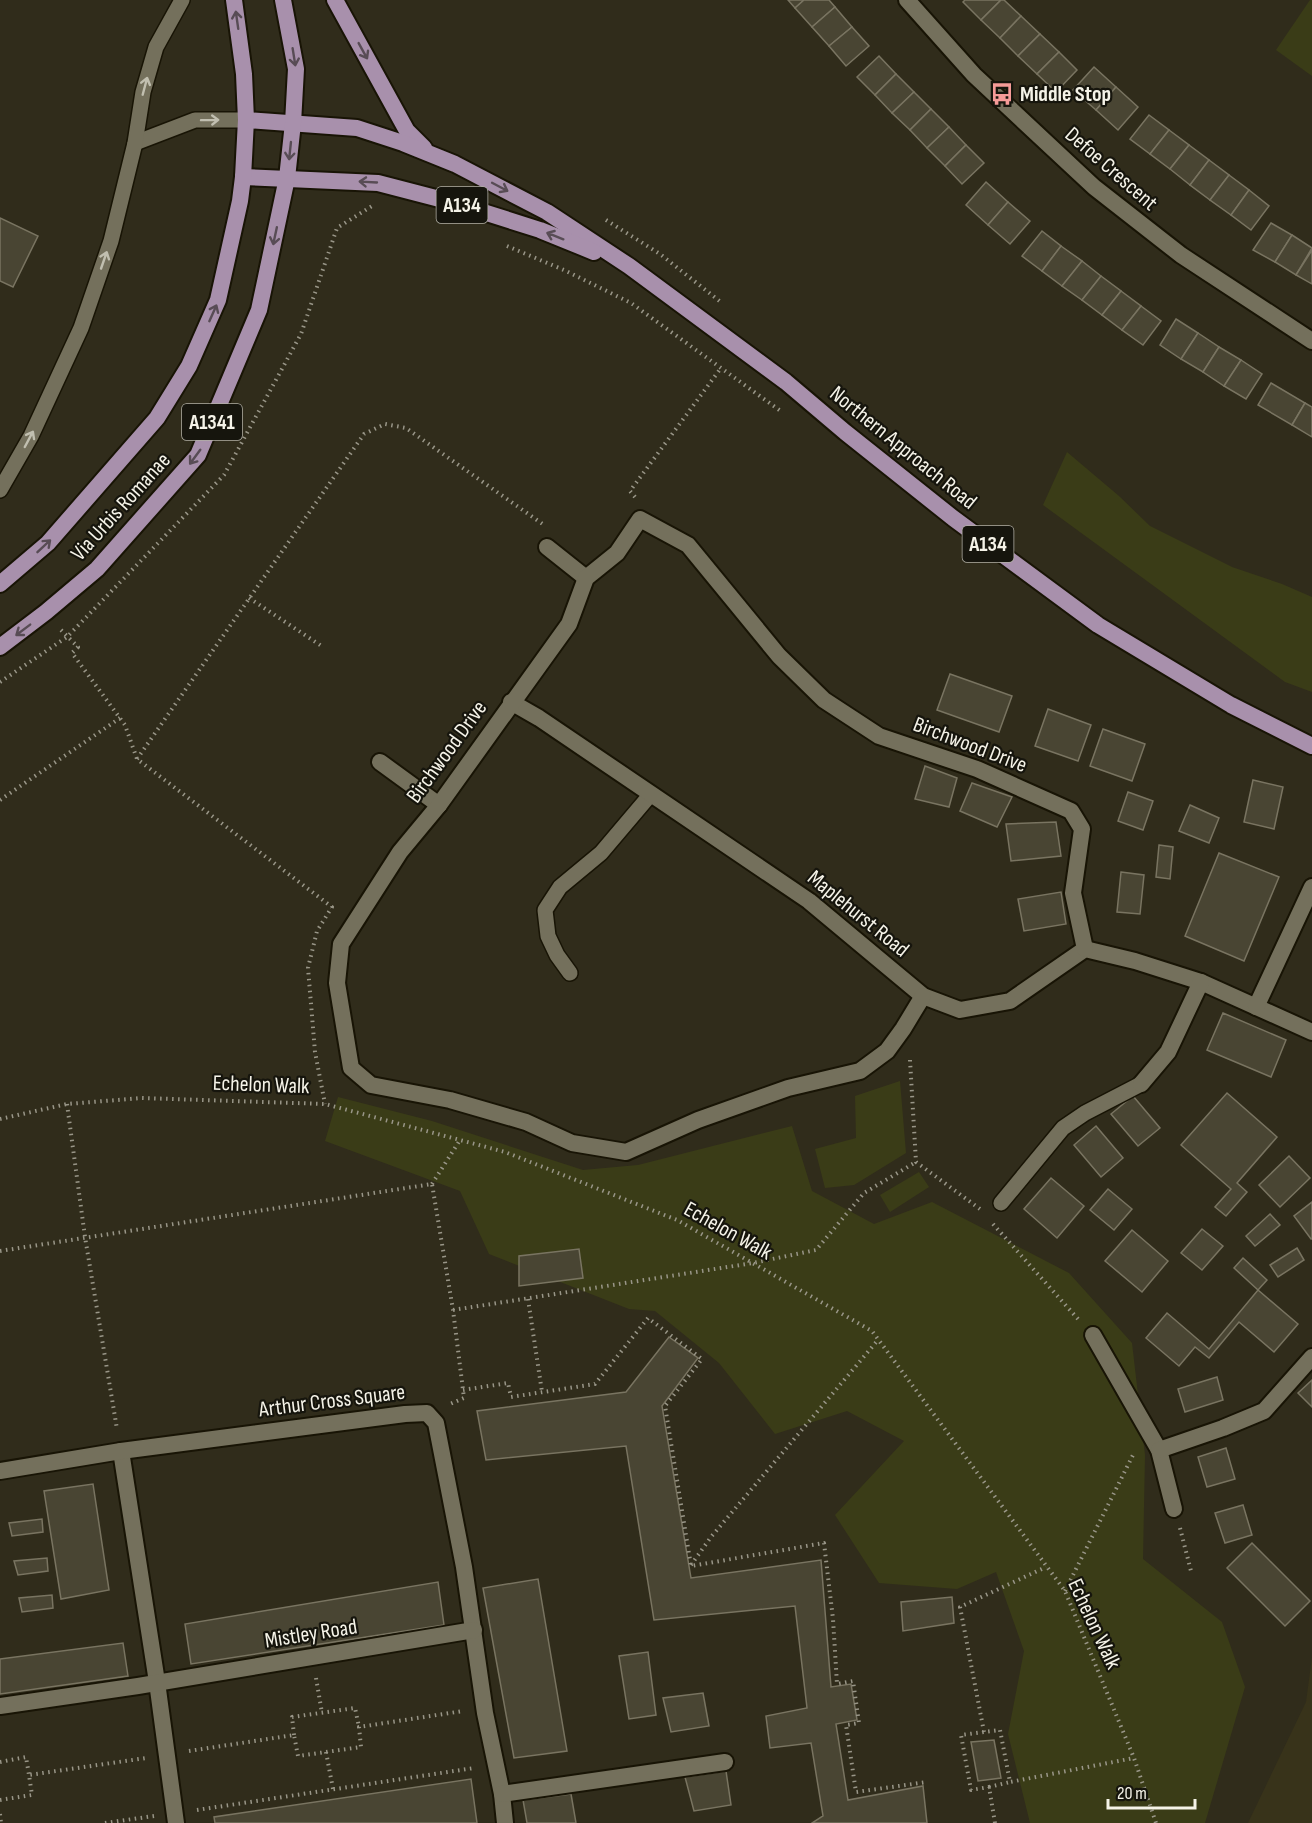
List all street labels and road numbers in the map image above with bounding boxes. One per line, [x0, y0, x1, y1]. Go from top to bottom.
street label: Defoe Crescent [1059, 121, 1163, 217]
road number: A134 [436, 187, 488, 223]
street label: Northern Approach Road [824, 381, 982, 515]
road number: A1341 [182, 404, 242, 440]
street label: Via Urbis Romanae [65, 447, 177, 567]
road number: A134 [962, 526, 1014, 562]
street label: Birchwood Drive [401, 696, 493, 808]
street label: Birchwood Drive [909, 711, 1031, 779]
street label: Maplehurst Road [802, 865, 914, 963]
street label: Echelon Walk [212, 1070, 310, 1100]
street label: Echelon Walk [679, 1196, 777, 1267]
street label: Arthur Cross Square [256, 1379, 407, 1423]
street label: Echelon Walk [1061, 1574, 1127, 1674]
street label: Mistley Road [263, 1613, 359, 1655]

